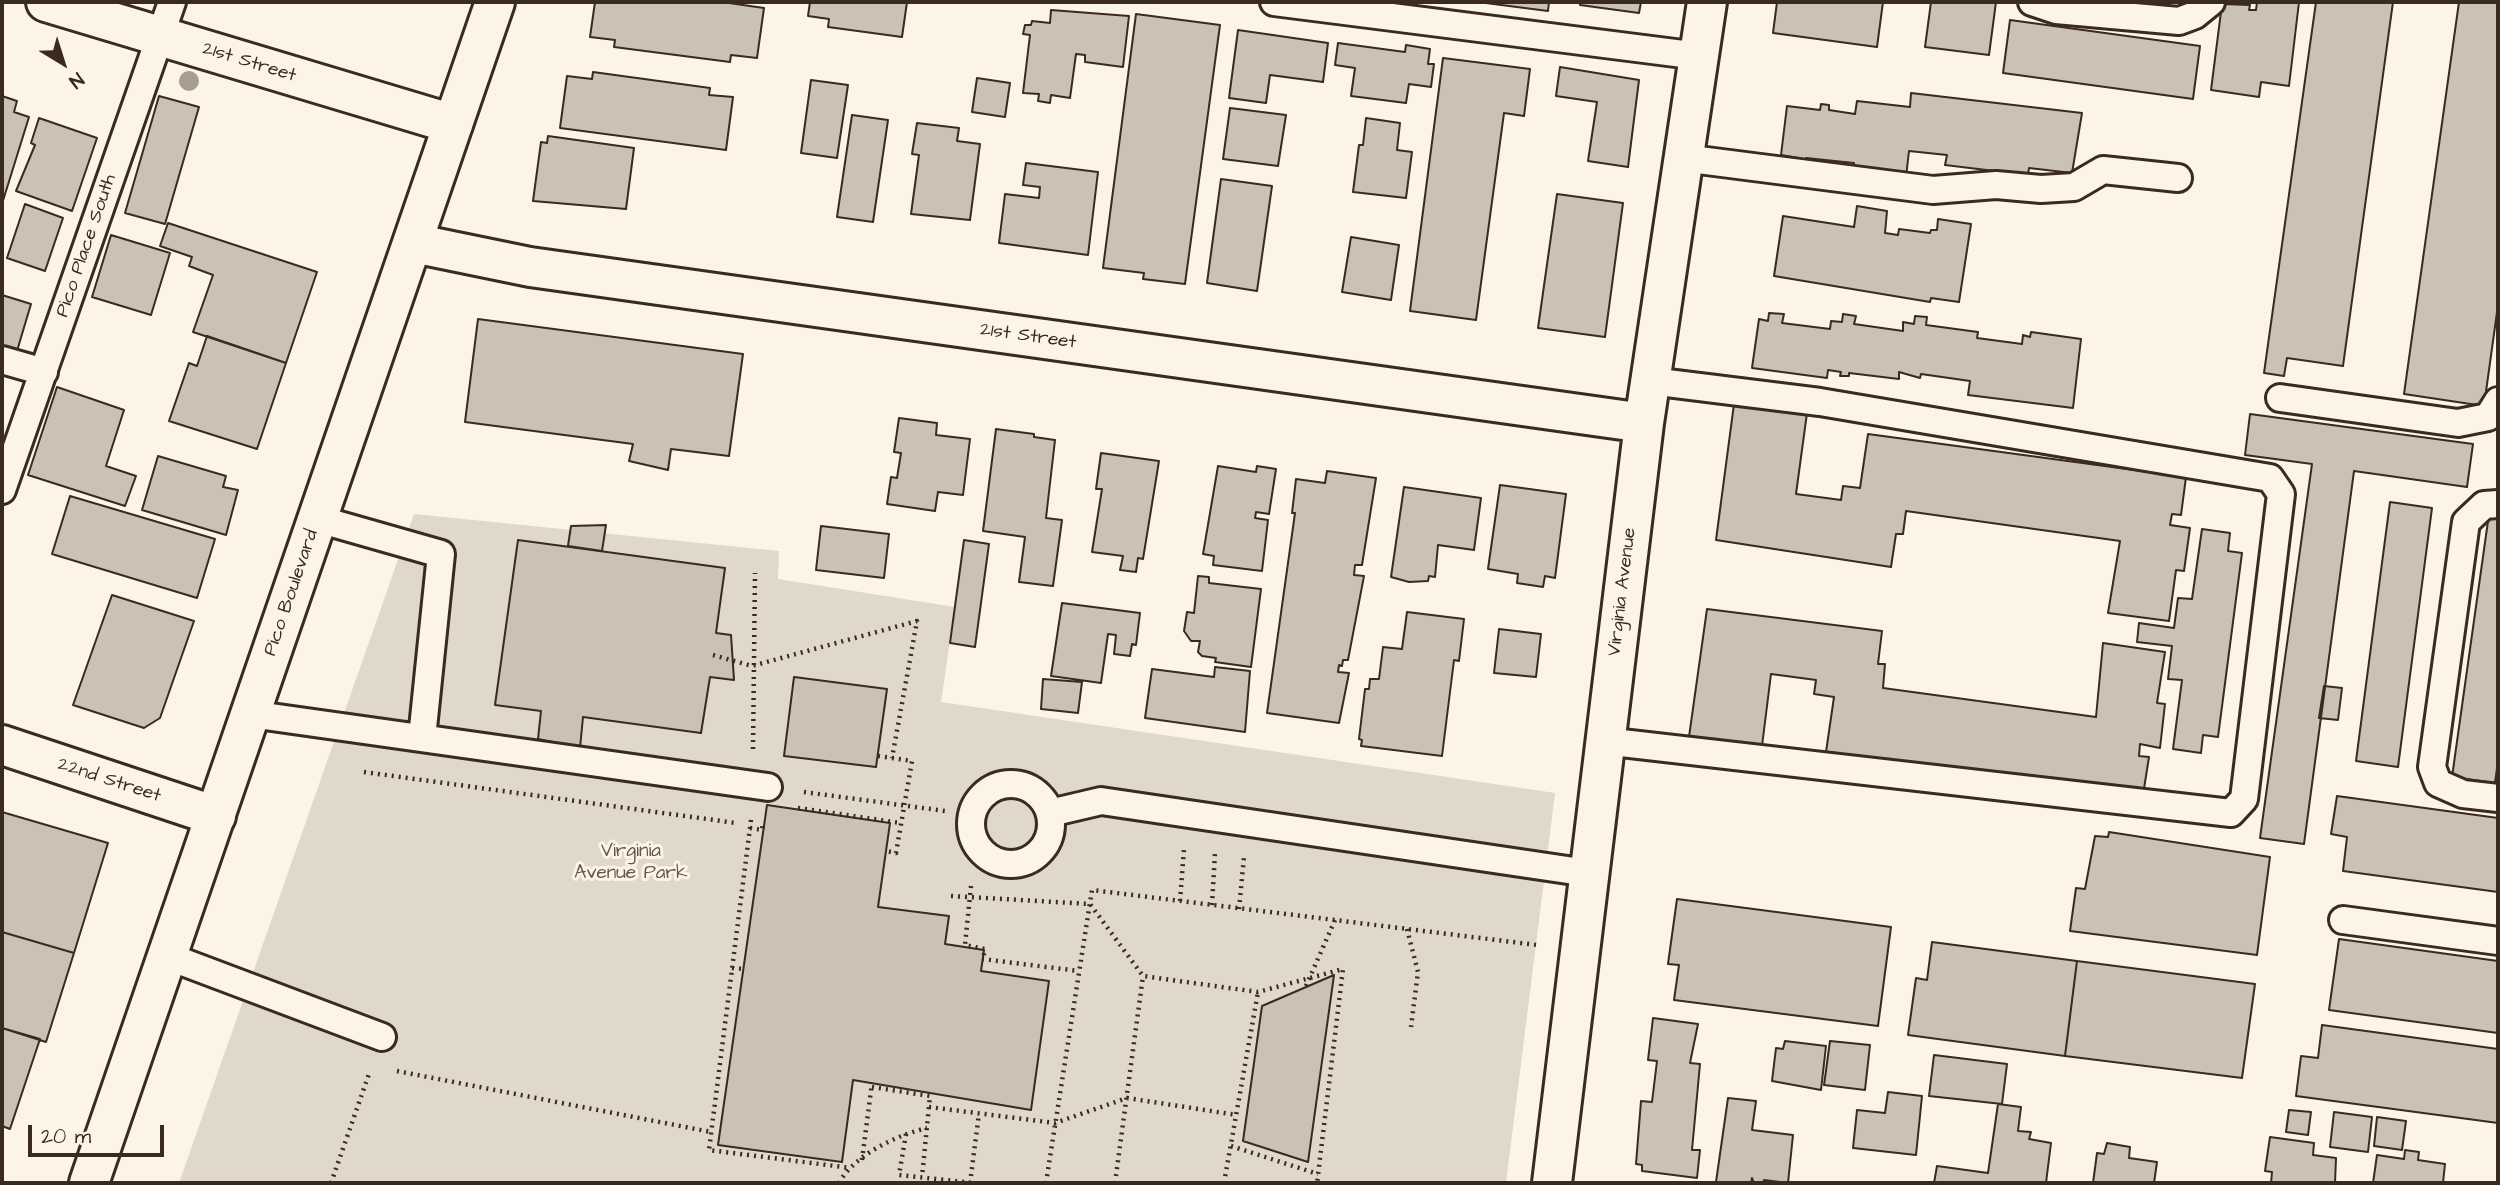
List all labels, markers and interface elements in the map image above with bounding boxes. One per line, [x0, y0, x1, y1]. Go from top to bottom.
north arrow [28, 28, 98, 98]
street label: 21st Street [199, 38, 299, 88]
text: N [63, 66, 89, 94]
street label: Pico Place South [52, 172, 122, 320]
street label: 21st Street [979, 319, 1077, 355]
street label: Virginia Avenue [1604, 526, 1642, 658]
street label: Pico Boulevard [260, 527, 324, 659]
street label: 22nd Street [54, 754, 164, 808]
park label: Virginia Avenue Park [574, 841, 688, 885]
scale bar [32, 1112, 168, 1156]
text: 20 m [41, 1122, 91, 1151]

